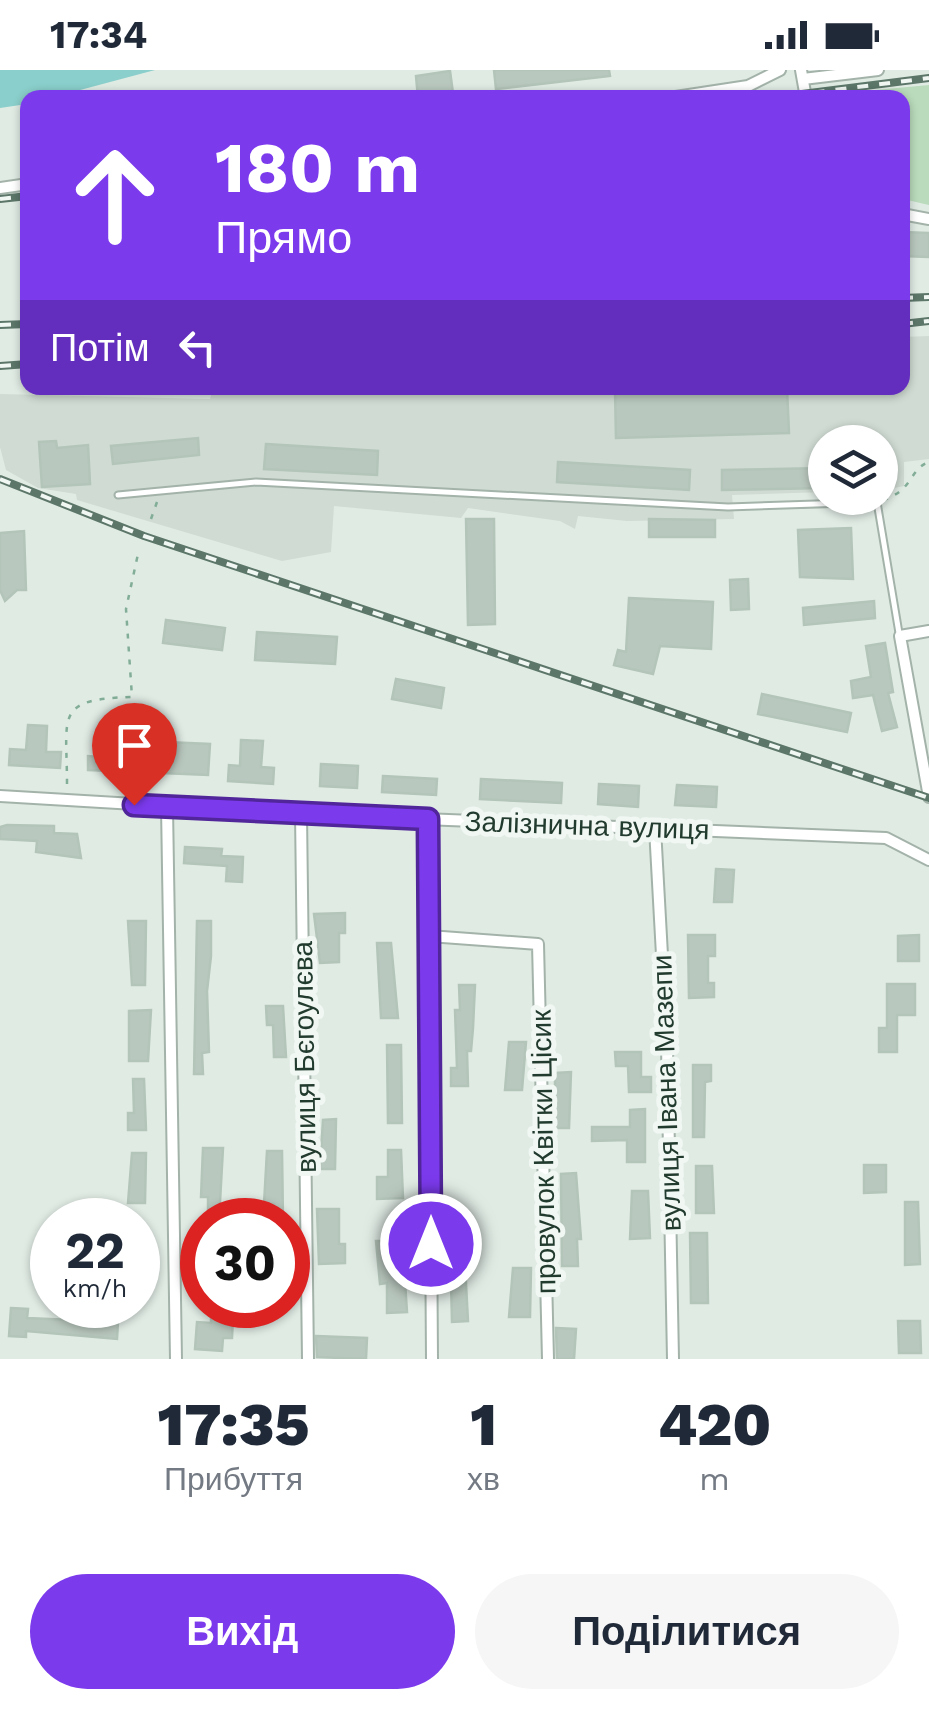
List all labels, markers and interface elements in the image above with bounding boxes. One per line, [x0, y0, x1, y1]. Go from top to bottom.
text: 17:34 [50, 13, 147, 57]
text: 180 m [215, 127, 420, 209]
icon: ahead [50, 130, 180, 260]
text: Прямо [215, 211, 352, 264]
icon: left [170, 320, 225, 375]
text: Потім [50, 326, 150, 370]
map controls [808, 425, 898, 515]
button: layers [808, 425, 898, 515]
pin [92, 703, 177, 806]
icon: arrive [107, 718, 162, 773]
street label: Залізнична вулиця [464, 805, 710, 846]
street label: вулиця Бєгоулєва [286, 940, 323, 1173]
street label: вулиця Івана Мазепи [645, 954, 688, 1232]
street label: провулок Квітки Цісик [525, 1009, 562, 1294]
position arrow [379, 1192, 483, 1296]
speed limit sign: 30 [180, 1198, 310, 1328]
text: 22 [65, 1221, 125, 1280]
text: km/h [63, 1274, 127, 1303]
text: 17:35 [158, 1389, 309, 1460]
text: 1 [470, 1389, 497, 1460]
text: 420 [658, 1389, 771, 1460]
text: Прибуття [164, 1460, 303, 1498]
text: хв [467, 1460, 500, 1498]
text: m [699, 1460, 730, 1498]
button: Вихід [30, 1574, 455, 1689]
button: Поділитися [475, 1574, 899, 1689]

